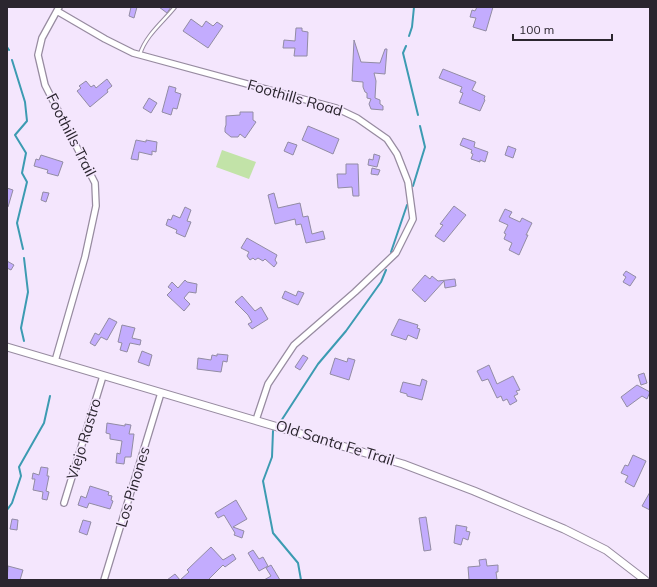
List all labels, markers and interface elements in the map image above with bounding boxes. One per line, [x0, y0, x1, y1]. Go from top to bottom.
scale bar [513, 16, 612, 42]
text: 100 m [519, 22, 554, 37]
street label: Foothills Road [245, 75, 345, 120]
street label: Foothills Trail [42, 90, 101, 180]
street label: Viejo Rastro [62, 396, 105, 482]
street label: Old Santa Fe Trail [274, 415, 397, 470]
street label: Los Pinones [111, 444, 154, 529]

